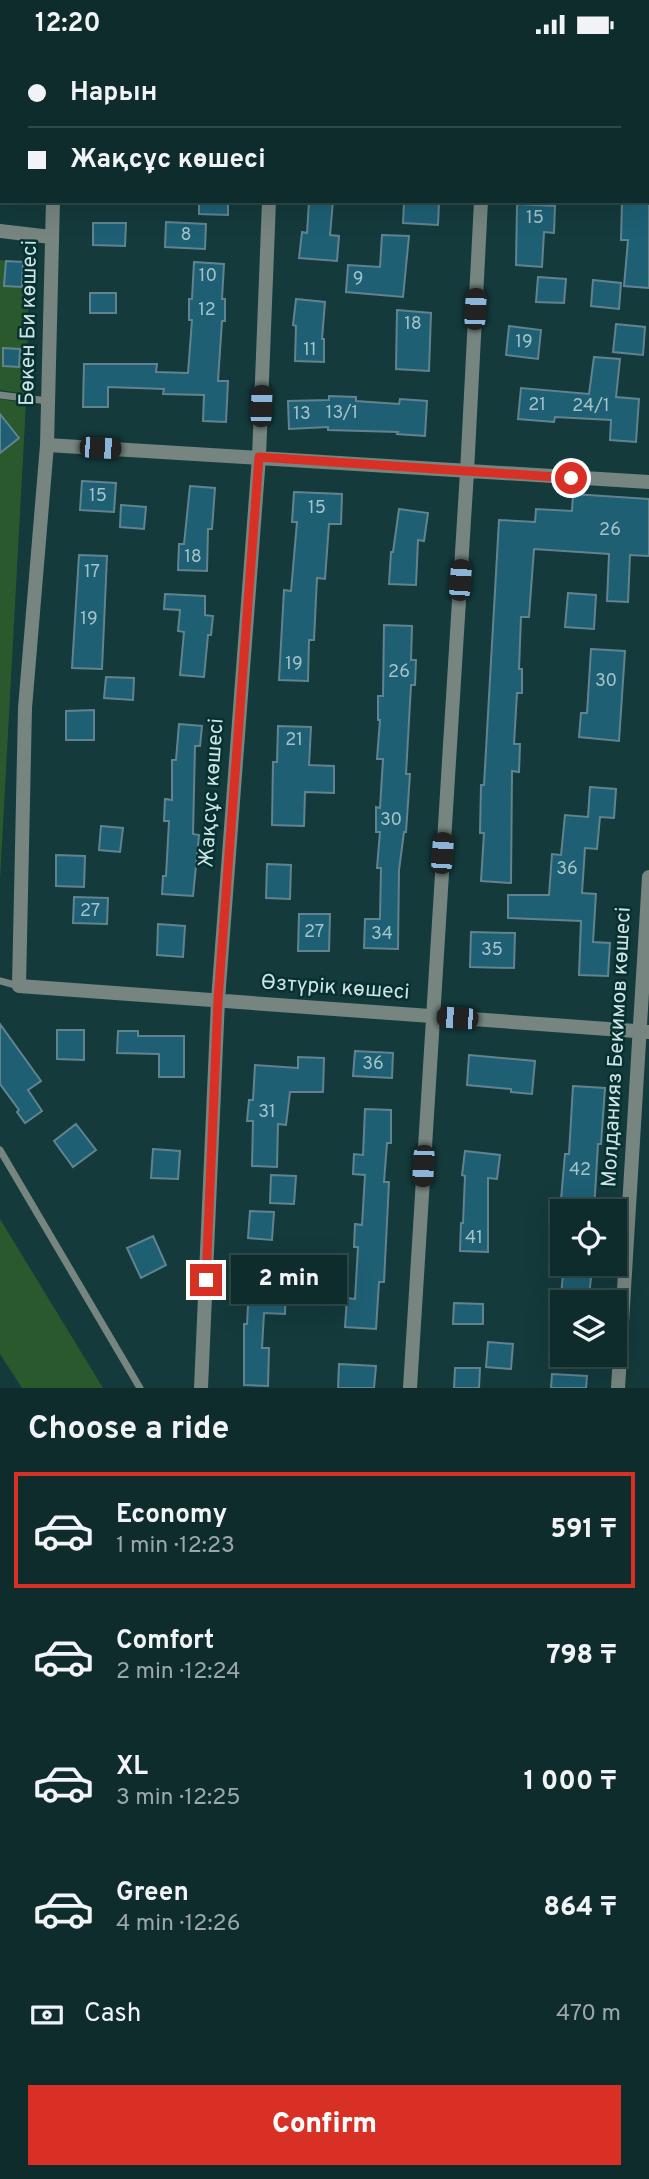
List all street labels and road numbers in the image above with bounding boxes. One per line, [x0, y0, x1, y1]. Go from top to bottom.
street label: Бөкен Би көшесі [14, 240, 44, 406]
street label: Жақсұс көшесі [193, 717, 231, 869]
street label: Молданияз Бекимов көшесі [596, 906, 638, 1188]
street label: Өзтүрік көшесі [260, 969, 410, 1007]

